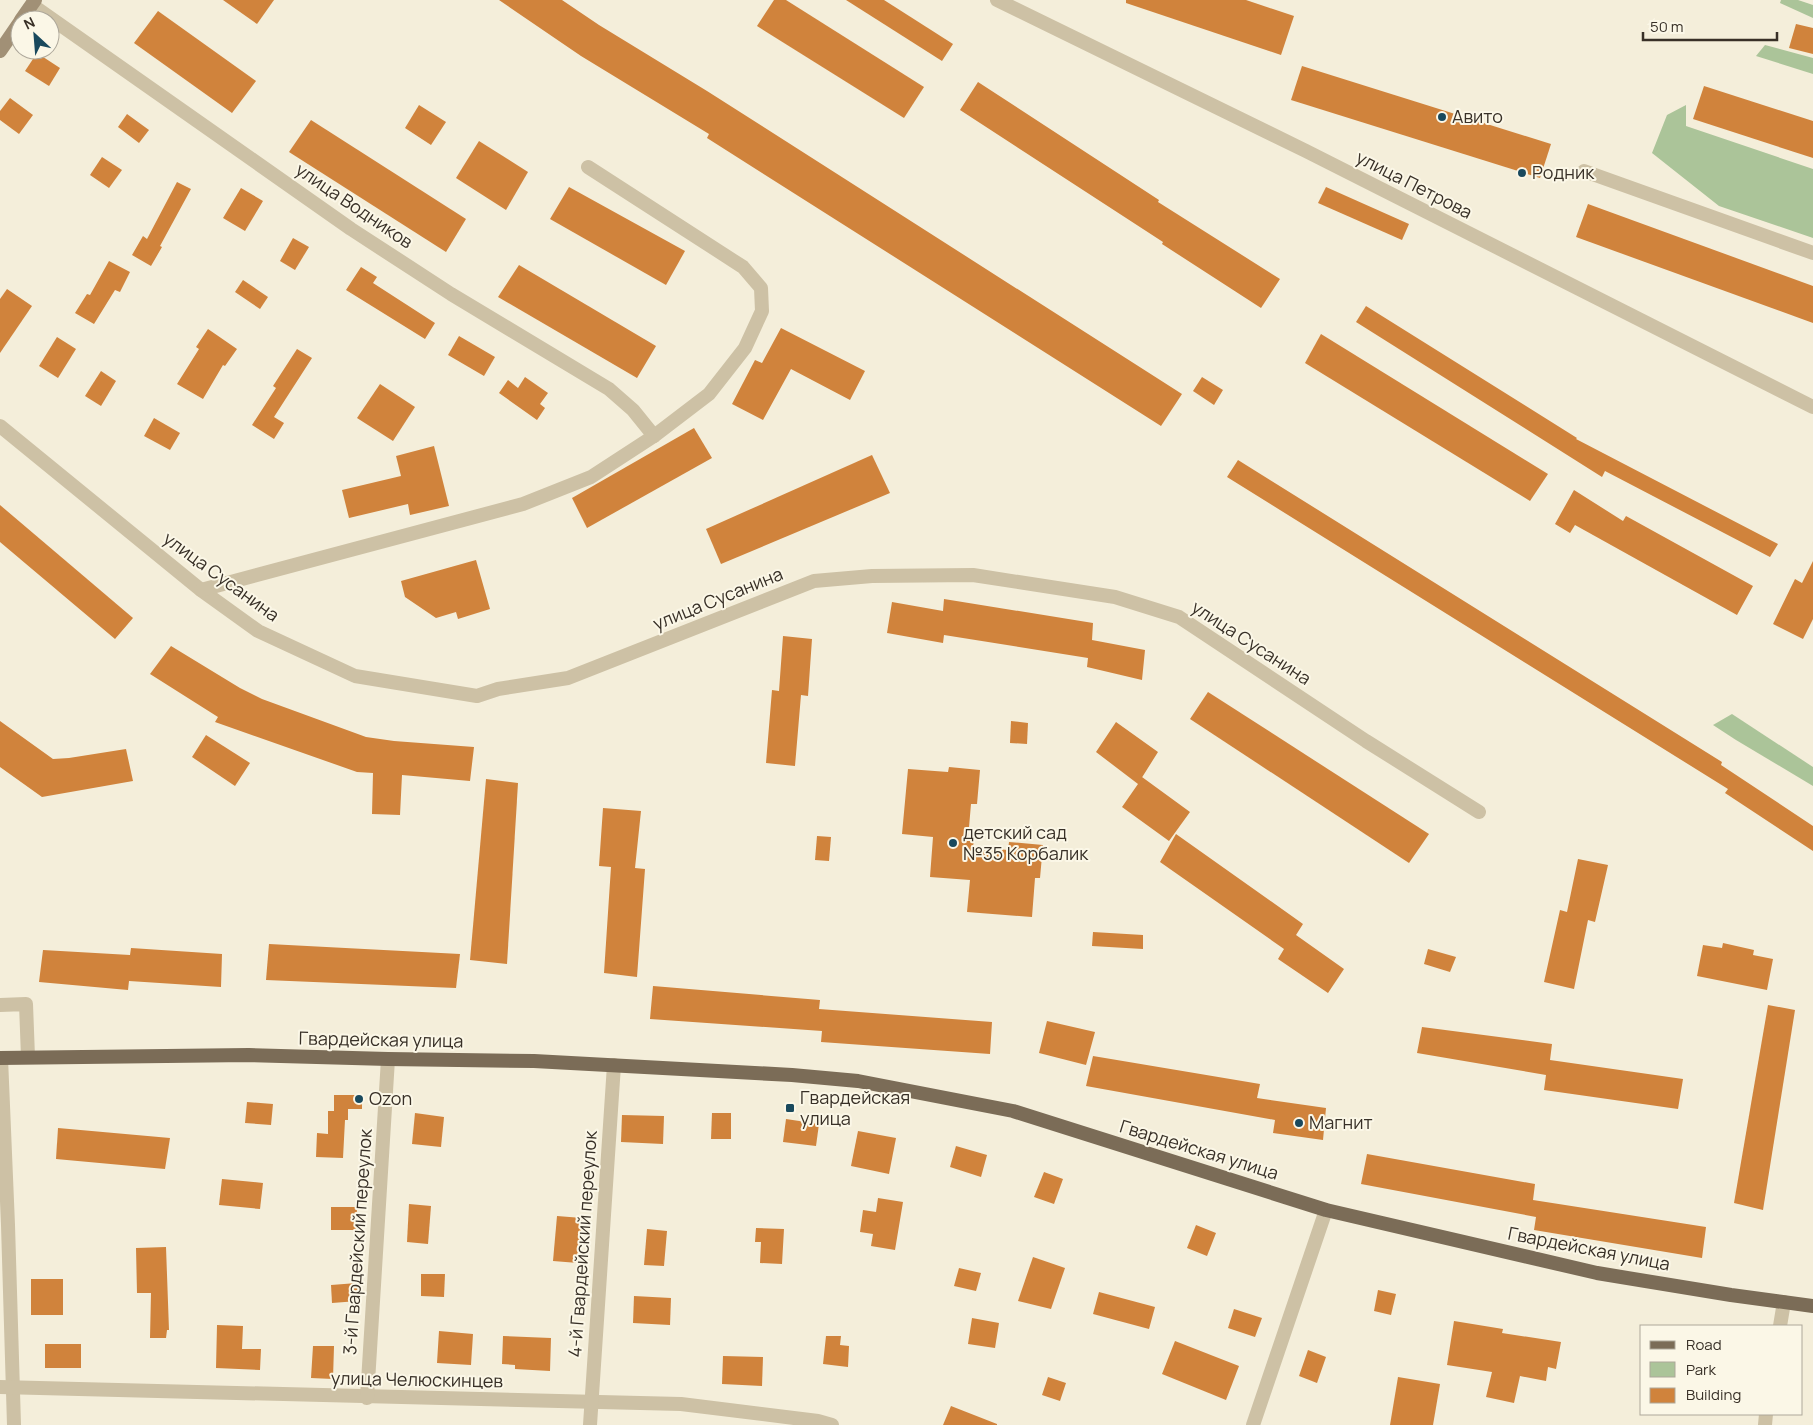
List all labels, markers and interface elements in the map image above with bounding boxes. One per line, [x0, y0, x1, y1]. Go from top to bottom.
north arrow [10, 10, 60, 60]
scale bar [1643, 10, 1777, 42]
text: N [20, 12, 38, 34]
text: 50 m [1650, 16, 1684, 37]
place label: Авито [1452, 104, 1503, 128]
marker: Авито [1436, 111, 1448, 123]
street label: улица Петрова [1352, 145, 1477, 224]
street label: улица Водников [291, 157, 418, 254]
place label: Родник [1532, 160, 1595, 184]
marker: Родник [1516, 167, 1528, 179]
street label: улица Сусанина [159, 526, 284, 626]
street label: улица Сусанина [649, 561, 786, 635]
street label: улица Сусанина [1187, 595, 1316, 690]
place label: детский сад №35 Корбалик [963, 820, 1089, 865]
marker: детский сад №35 Корбалик [947, 837, 959, 849]
street label: Гвардейская улица [298, 1026, 464, 1052]
place label: Гвардейская улица [800, 1085, 910, 1130]
place label: Ozon [369, 1086, 412, 1110]
marker: Ozon [353, 1093, 365, 1105]
marker: Гвардейская улица [784, 1102, 796, 1114]
place label: Магнит [1309, 1110, 1373, 1134]
street label: Гвардейская улица [1117, 1113, 1282, 1185]
marker: Магнит [1293, 1117, 1305, 1129]
street label: 3-й Гвардейский переулок [337, 1127, 377, 1356]
street label: 4-й Гвардейский переулок [562, 1129, 602, 1358]
street label: Гвардейская улица [1506, 1221, 1672, 1276]
legend [1640, 1325, 1803, 1415]
text: Road [1686, 1334, 1722, 1355]
text: Park [1686, 1359, 1716, 1380]
street label: улица Челюскинцев [331, 1365, 504, 1393]
text: Building [1686, 1384, 1741, 1405]

